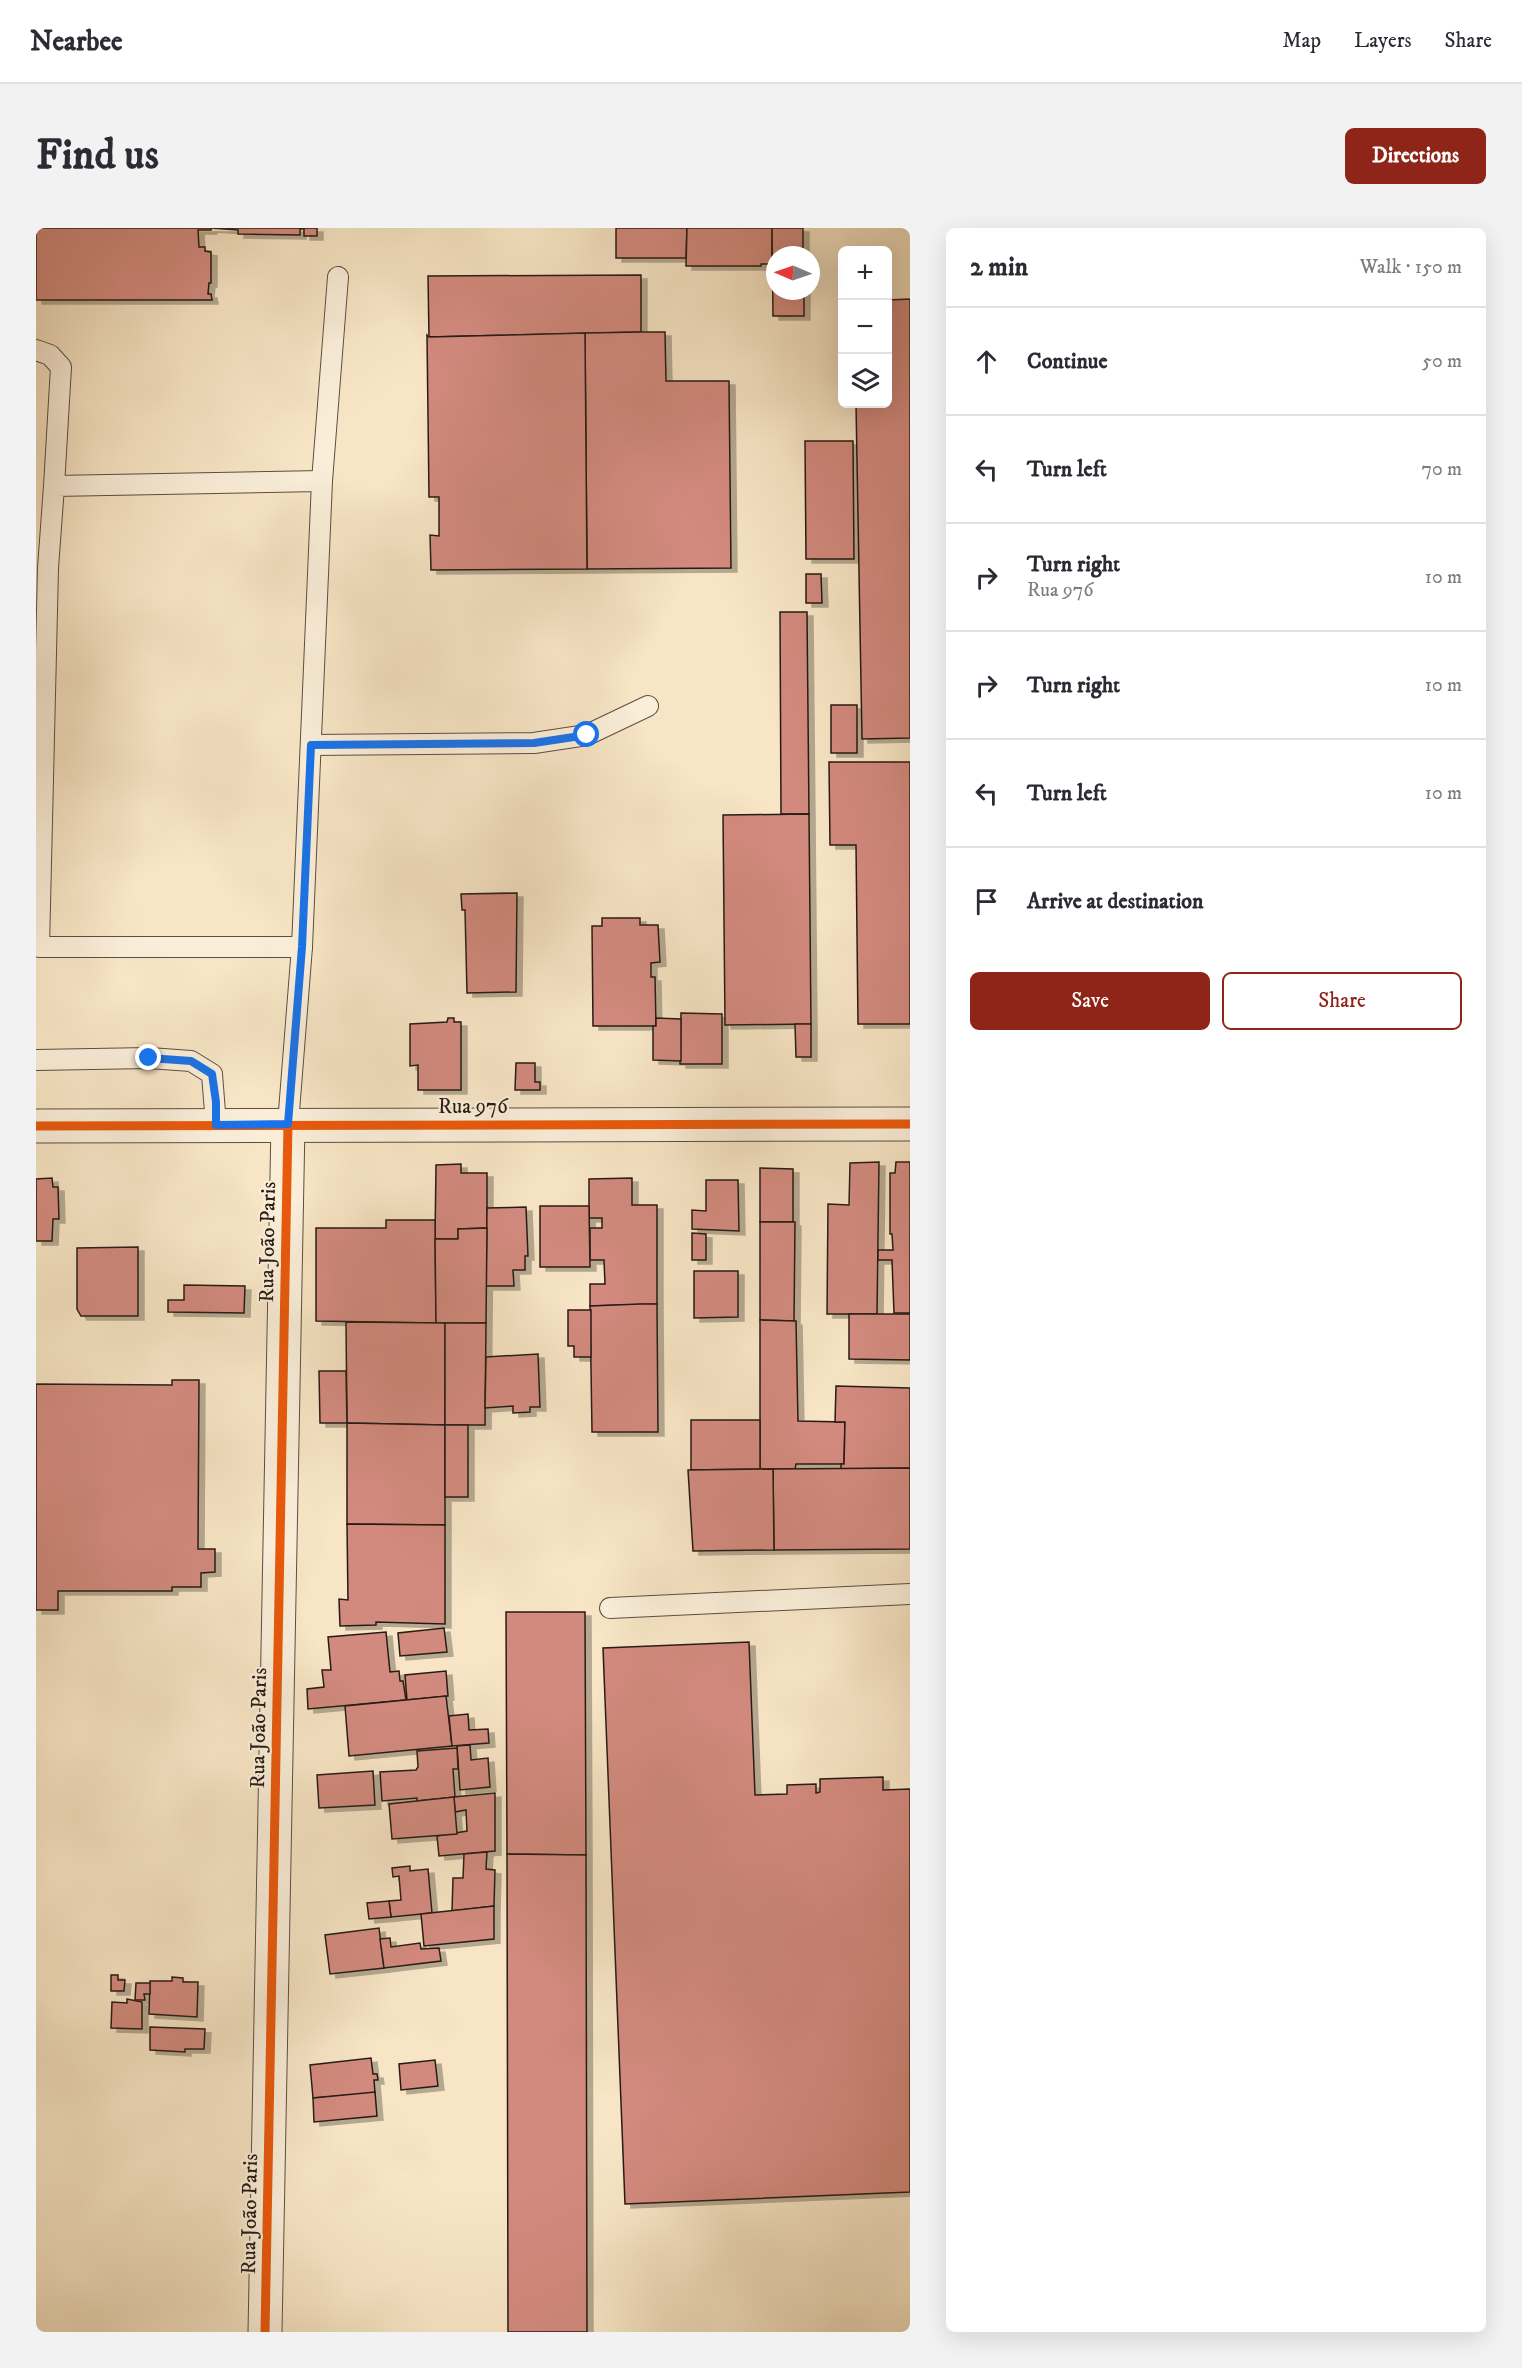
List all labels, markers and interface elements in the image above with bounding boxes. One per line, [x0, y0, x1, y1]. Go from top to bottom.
text: Nearbee [30, 24, 123, 59]
text: Map [1282, 28, 1321, 54]
text: Layers [1354, 28, 1412, 54]
text: Share [1445, 28, 1492, 54]
button: Directions [1345, 128, 1486, 184]
text: Find us [36, 130, 159, 182]
north arrow [766, 246, 820, 300]
map controls [838, 246, 892, 408]
button: + [838, 246, 892, 300]
text: 2 min [970, 251, 1028, 284]
text: Walk · 150 m [1360, 255, 1462, 280]
button: − [838, 300, 892, 354]
icon: ahead [970, 345, 1003, 378]
text: Continue [1027, 348, 1108, 375]
text: 50 m [1422, 349, 1462, 374]
button: layers [838, 354, 892, 408]
icon: left [970, 453, 1003, 486]
text: Turn left [1027, 456, 1107, 483]
text: 70 m [1421, 457, 1462, 482]
text: Turn right [1027, 551, 1120, 578]
icon: right [970, 561, 1003, 594]
text: 10 m [1425, 565, 1462, 590]
text: Rua 976 [1027, 578, 1094, 603]
icon: right [970, 669, 1003, 702]
text: Turn right [1027, 672, 1120, 699]
text: 10 m [1425, 673, 1462, 698]
route start [573, 721, 599, 747]
icon: left [970, 777, 1003, 810]
text: Turn left [1027, 780, 1107, 807]
text: 10 m [1425, 781, 1462, 806]
icon: arrive [970, 885, 1003, 918]
text: Arrive at destination [1027, 888, 1204, 915]
button: Save [970, 972, 1210, 1030]
button: Share [1222, 972, 1462, 1030]
route end [135, 1044, 161, 1070]
street label: Rua 976 [438, 1094, 509, 1120]
street label: Rua João Paris [254, 1181, 282, 1303]
street label: Rua João Paris [245, 1667, 273, 1789]
street label: Rua João Paris [236, 2153, 264, 2275]

